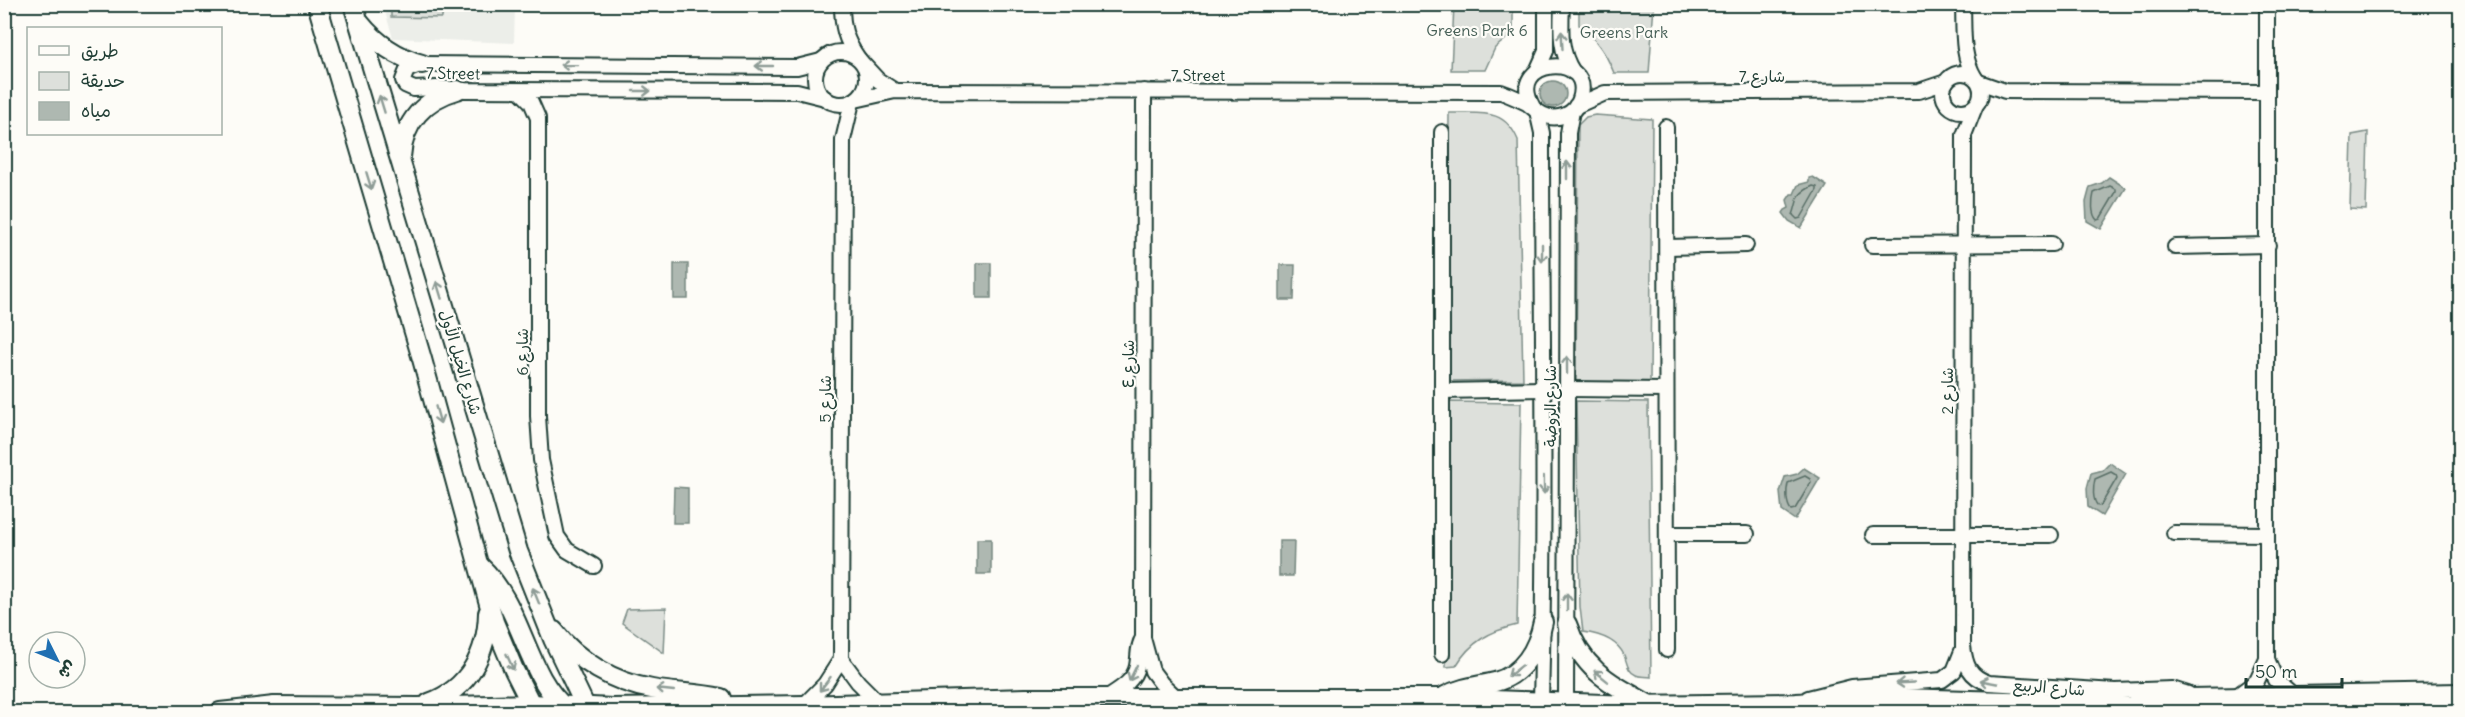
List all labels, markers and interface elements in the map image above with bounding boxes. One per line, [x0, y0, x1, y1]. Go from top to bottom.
park label: Greens Park 6 [1426, 20, 1528, 40]
park label: Greens Park [1580, 22, 1668, 42]
legend [27, 27, 222, 135]
one-way arrow [1556, 30, 1567, 50]
text: طريق [81, 39, 119, 62]
one-way arrow [559, 59, 579, 71]
one-way arrow [754, 60, 774, 72]
street label: 7 Street [426, 63, 481, 83]
street label: 7 Street [1171, 65, 1226, 85]
street label: شارع 7 [1739, 66, 1785, 88]
text: حديقة [81, 69, 125, 92]
one-way arrow [631, 85, 651, 97]
one-way arrow [376, 95, 387, 114]
text: مياه [81, 99, 111, 122]
one-way arrow [1561, 160, 1573, 180]
one-way arrow [364, 172, 375, 191]
one-way arrow [1536, 242, 1548, 262]
one-way arrow [433, 281, 444, 300]
street label: شارع الخيل الأول [434, 307, 486, 418]
street label: شارع 6 [512, 328, 534, 376]
street label: شارع ٤ [1118, 340, 1140, 388]
one-way arrow [1561, 355, 1573, 375]
street label: شارع الروضة [1540, 365, 1562, 447]
street label: شارع 2 [1937, 367, 1959, 415]
street label: شارع 5 [815, 375, 837, 423]
one-way arrow [432, 405, 444, 424]
one-way arrow [1539, 475, 1550, 495]
one-way arrow [530, 587, 541, 606]
one-way arrow [1561, 592, 1573, 612]
north arrow [27, 630, 87, 690]
scale bar [2246, 651, 2342, 689]
one-way arrow [505, 652, 516, 671]
text: ش [55, 657, 81, 683]
text: 50 m [2255, 660, 2297, 683]
one-way arrow [1126, 664, 1138, 682]
one-way arrow [1507, 665, 1523, 678]
one-way arrow [1593, 669, 1609, 682]
one-way arrow [818, 675, 831, 691]
street label: شارع الربيع [2012, 675, 2086, 701]
one-way arrow [1980, 676, 1999, 687]
one-way arrow [1895, 677, 1915, 688]
one-way arrow [655, 684, 675, 695]

